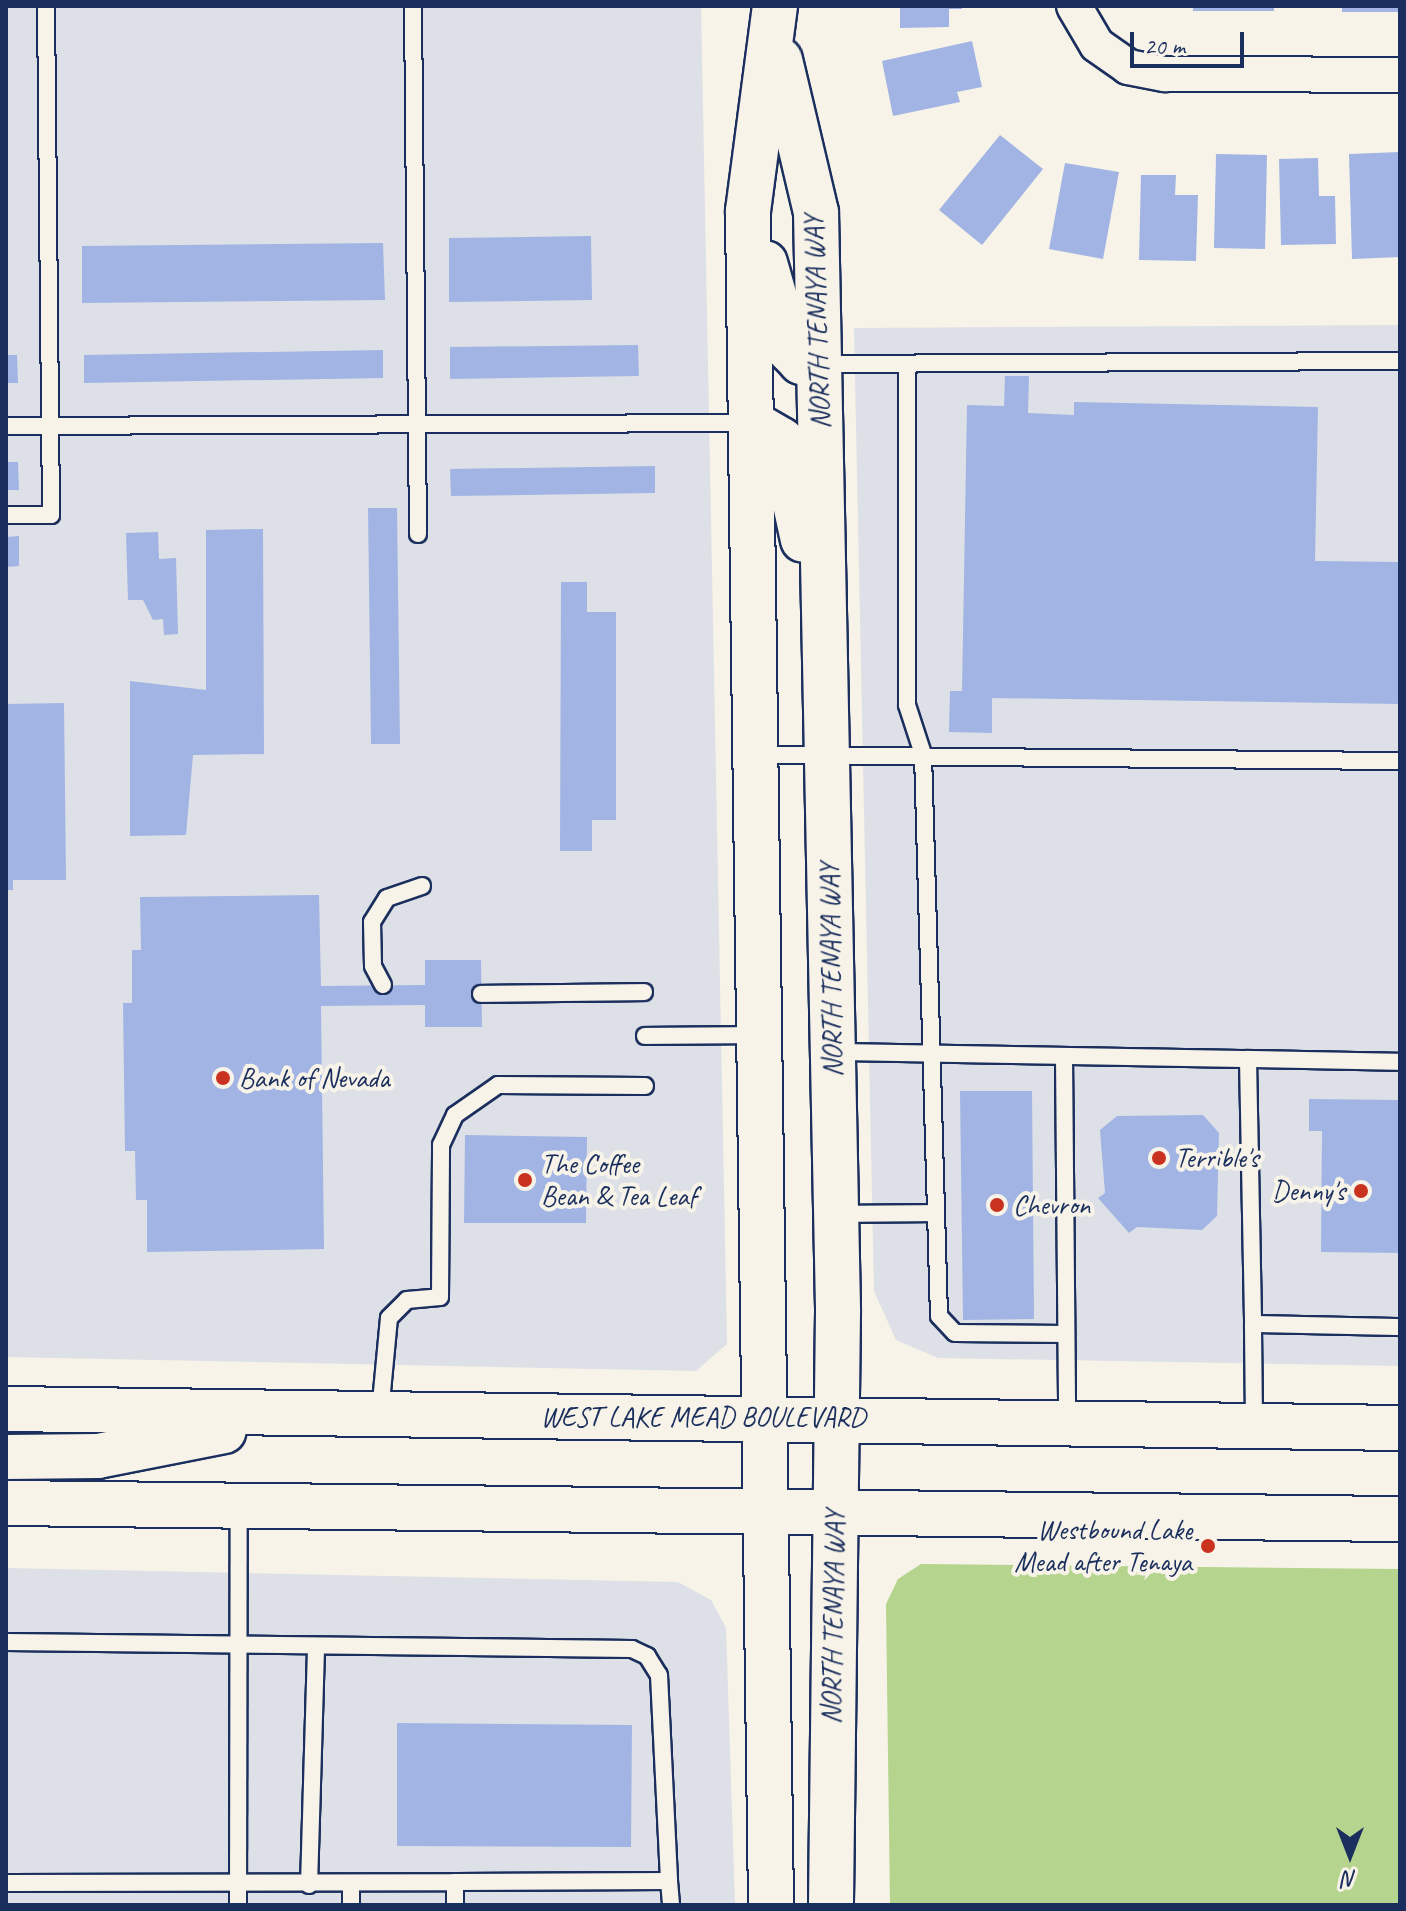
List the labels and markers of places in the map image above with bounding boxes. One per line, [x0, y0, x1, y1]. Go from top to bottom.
place label: Bank of Nevada [239, 1061, 389, 1095]
marker: Bank of Nevada [214, 1069, 232, 1087]
place label: Terrible's [1175, 1141, 1259, 1175]
place label: The Coffee Bean & Tea Leaf [541, 1147, 696, 1213]
marker: Terrible's [1150, 1149, 1168, 1167]
marker: The Coffee Bean & Tea Leaf [516, 1171, 534, 1189]
place label: Denny's [1272, 1174, 1345, 1208]
marker: Denny's [1352, 1182, 1370, 1200]
place label: Chevron [1013, 1188, 1090, 1222]
marker: Chevron [988, 1196, 1006, 1214]
place label: Westbound Lake Mead after Tenaya [1015, 1513, 1192, 1579]
marker: Westbound Lake Mead after Tenaya [1199, 1537, 1217, 1555]

